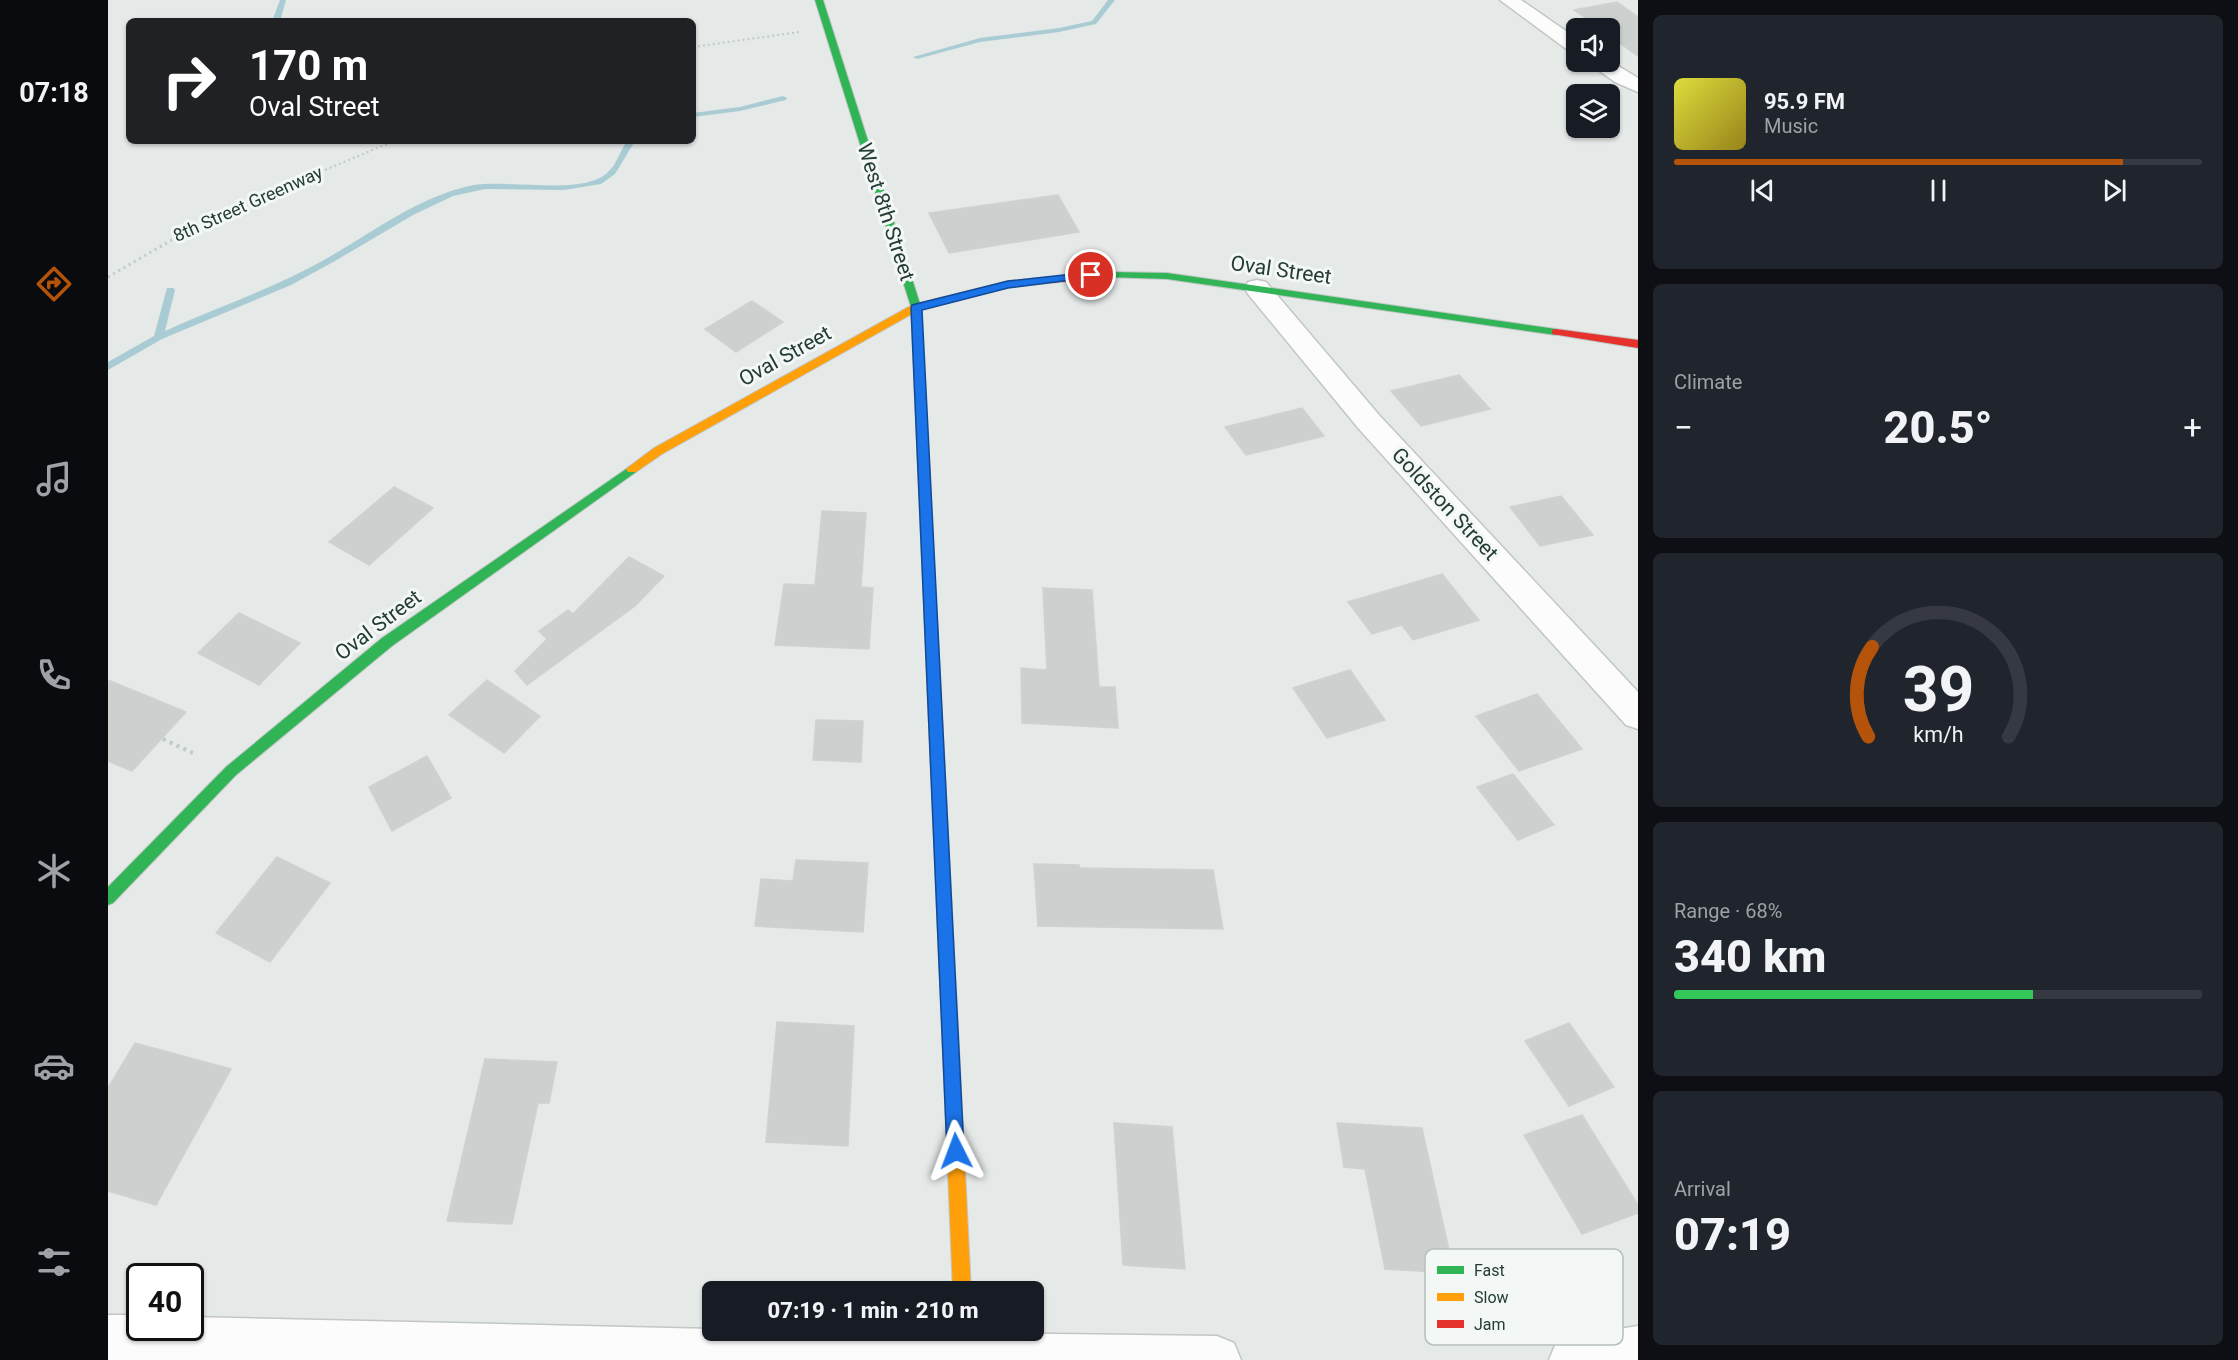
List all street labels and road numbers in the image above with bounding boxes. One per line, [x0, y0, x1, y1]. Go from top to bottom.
street label: West 8th Street [852, 140, 920, 284]
street label: 8th Street Greenway [170, 161, 326, 246]
street label: Oval Street [1229, 251, 1333, 289]
street label: Oval Street [735, 321, 835, 391]
street label: Goldston Street [1387, 443, 1503, 565]
street label: Oval Street [330, 585, 426, 665]

